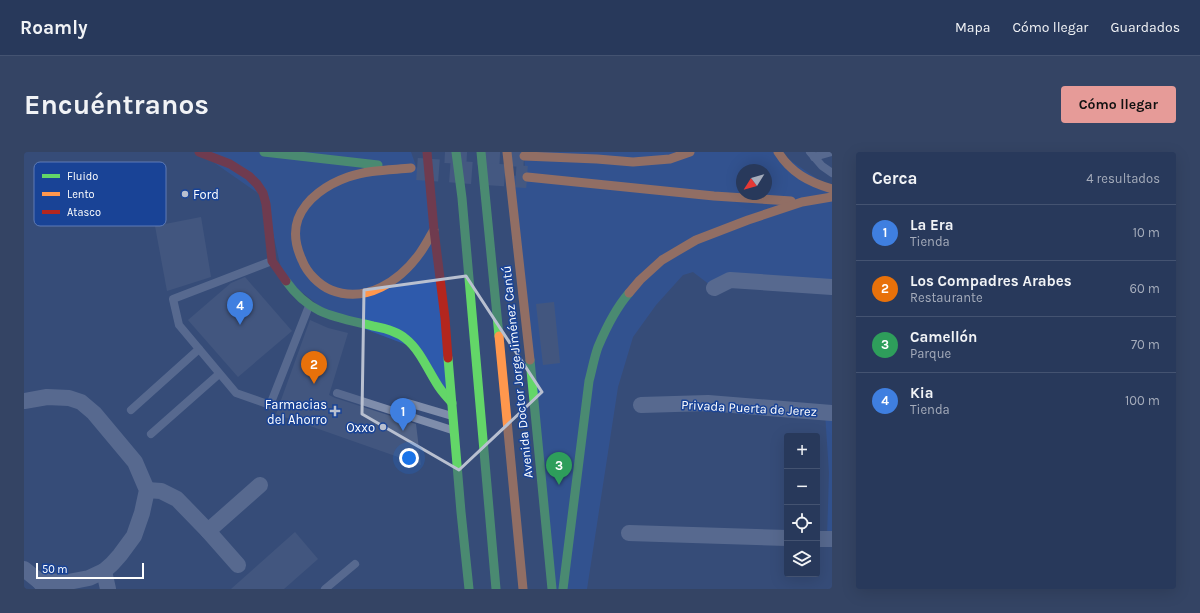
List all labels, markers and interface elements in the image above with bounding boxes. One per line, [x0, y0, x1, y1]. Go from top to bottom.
text: Roamly [20, 17, 87, 39]
text: Mapa [955, 19, 990, 36]
text: Cómo llegar [1012, 19, 1088, 36]
text: Guardados [1110, 19, 1180, 36]
button: Cómo llegar [1061, 86, 1176, 123]
text: Encuéntranos [24, 88, 209, 121]
legend [34, 162, 166, 226]
north arrow [736, 164, 772, 200]
text: Cerca [872, 168, 917, 188]
text: Fluido [67, 170, 98, 183]
text: 4 resultados [1086, 171, 1160, 186]
place label: Ford [193, 187, 219, 202]
text: Lento [67, 188, 95, 201]
marker: Ford [180, 189, 190, 199]
text: Atasco [67, 206, 101, 219]
text: La Era [910, 216, 953, 234]
text: 1 [883, 225, 887, 240]
text: 10 m [1133, 225, 1160, 240]
text: Tienda [910, 234, 950, 249]
street label: Avenida Doctor Jorge Jiménez Cantú [498, 265, 536, 479]
text: Los Compadres Arabes [910, 272, 1072, 290]
text: 2 [881, 281, 889, 296]
text: 60 m [1130, 281, 1160, 296]
text: Restaurante [910, 290, 983, 305]
pin: 4 [227, 292, 253, 325]
text: Camellón [910, 328, 977, 346]
text: 3 [881, 337, 889, 352]
text: 70 m [1131, 337, 1160, 352]
text: Parque [910, 346, 951, 361]
pin: 2 [301, 351, 327, 384]
text: Kia [910, 384, 934, 402]
text: 4 [881, 393, 889, 408]
text: 100 m [1125, 393, 1160, 408]
place label: Farmacias del Ahorro [265, 397, 327, 427]
street label: Privada Puerta de Jerez [681, 397, 817, 419]
pin: 1 [390, 398, 416, 431]
text: Tienda [910, 402, 950, 417]
marker: Farmacias del Ahorro [330, 406, 340, 416]
place label: Oxxo [346, 420, 375, 435]
marker: Oxxo [378, 422, 388, 432]
map controls [784, 433, 820, 577]
button: + [784, 433, 820, 469]
your location [399, 448, 419, 468]
pin: 3 [546, 452, 572, 485]
button: − [784, 469, 820, 505]
button: locate [784, 505, 820, 541]
button: layers [784, 541, 820, 577]
scale bar [36, 561, 144, 580]
text: 50 m [42, 563, 68, 576]

